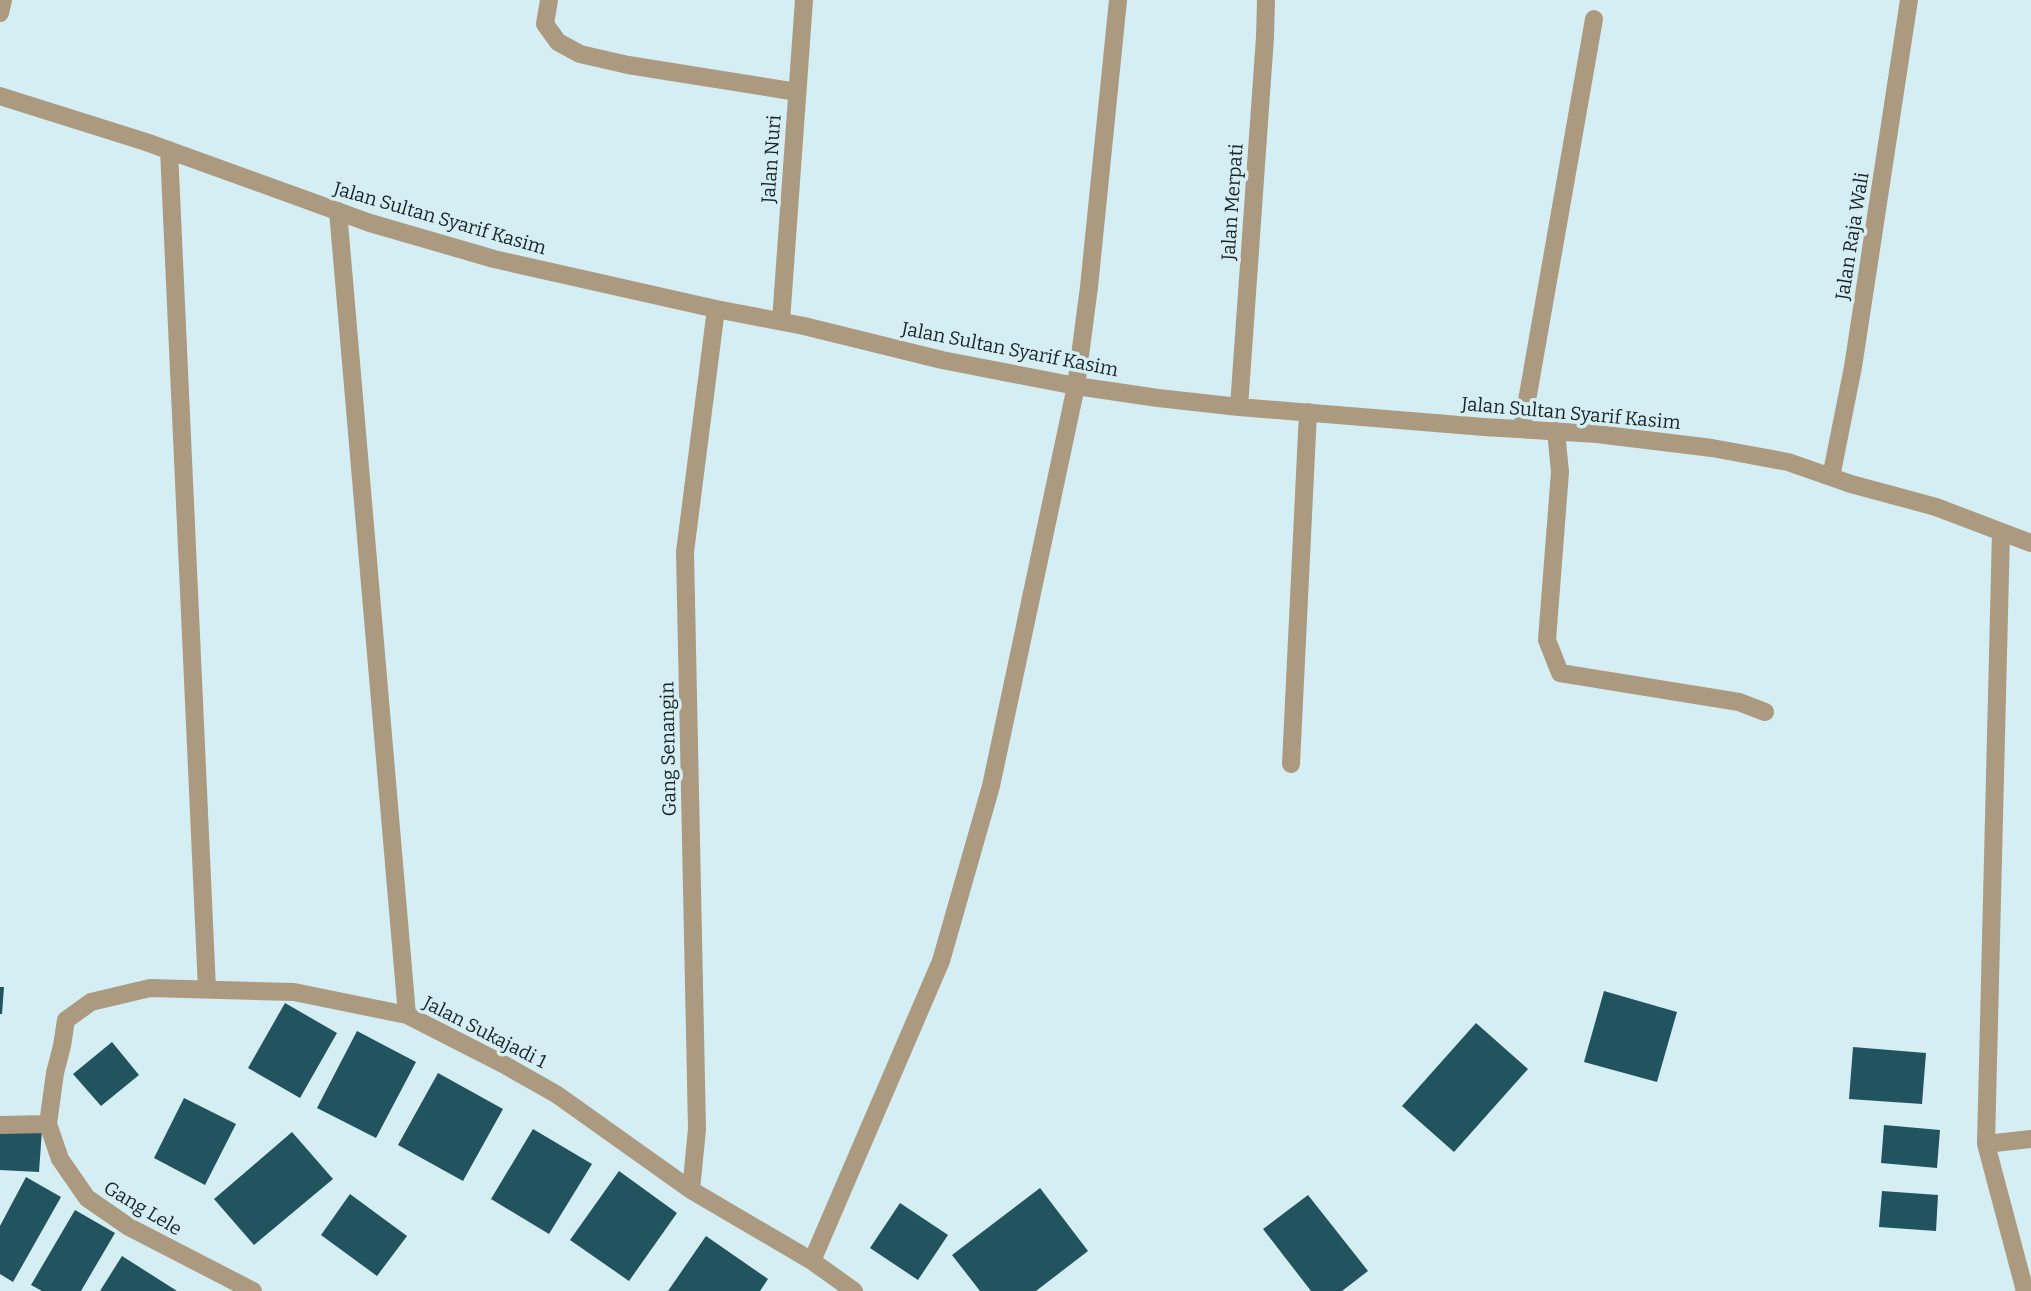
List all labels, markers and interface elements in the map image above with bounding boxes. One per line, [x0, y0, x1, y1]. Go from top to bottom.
street label: Jalan Nuri [756, 114, 786, 205]
street label: Jalan Merpati [1216, 142, 1248, 262]
street label: Jalan Raja Wali [1830, 170, 1874, 303]
street label: Jalan Sultan Syarif Kasim [330, 176, 549, 259]
street label: Jalan Sultan Syarif Kasim [899, 317, 1120, 381]
street label: Jalan Sultan Syarif Kasim [1459, 392, 1682, 434]
street label: Gang Senangin [655, 681, 681, 817]
street label: Jalan Sukajadi 1 [419, 991, 551, 1073]
street label: Gang Lele [100, 1176, 186, 1240]

